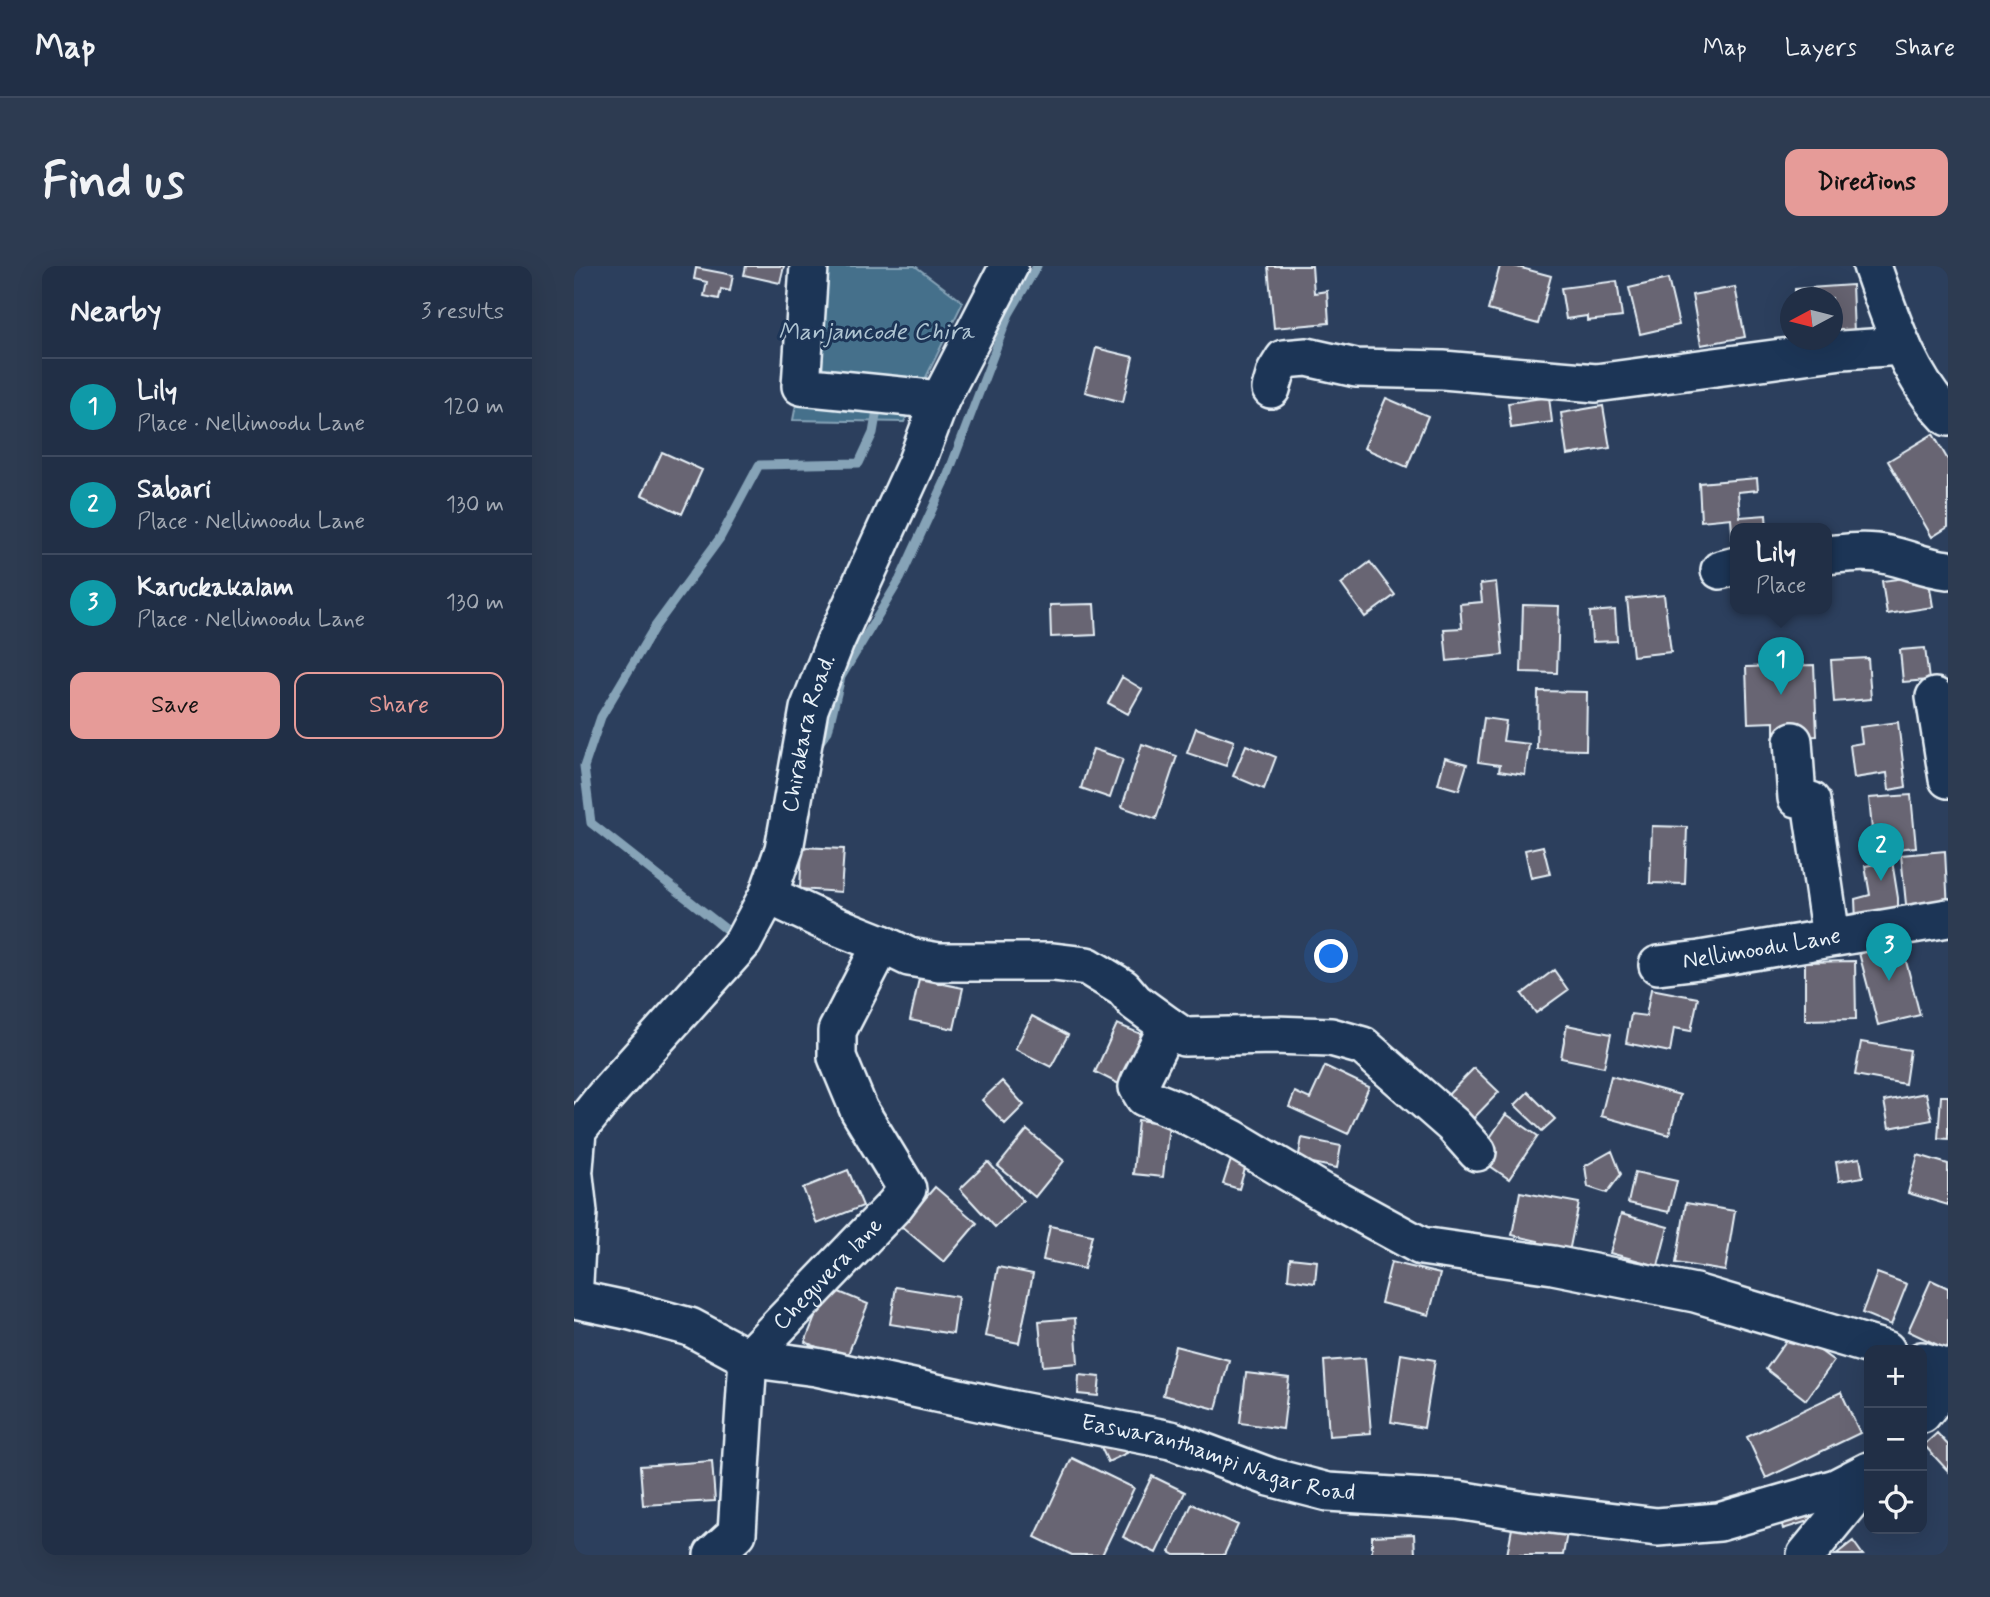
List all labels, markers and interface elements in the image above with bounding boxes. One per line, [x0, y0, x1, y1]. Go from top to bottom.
text: Map [35, 26, 95, 70]
text: Map [1703, 33, 1747, 64]
text: Layers [1785, 33, 1857, 64]
text: Share [1895, 33, 1955, 64]
button: Directions [1785, 149, 1948, 216]
text: Find us [42, 150, 185, 215]
north arrow [1780, 287, 1843, 350]
text: Nearby [70, 292, 161, 331]
text: 3 results [421, 297, 504, 327]
water label: Manjamcode Chira [778, 317, 976, 348]
text: Lily [137, 375, 177, 409]
text: 1 [88, 392, 98, 422]
text: 120 m [443, 392, 504, 422]
text: Place · Nellimoodu Lane [137, 409, 365, 439]
text: Sabari [137, 473, 211, 507]
text: 2 [87, 490, 99, 520]
text: 130 m [446, 490, 504, 520]
text: Place · Nellimoodu Lane [137, 507, 365, 537]
popup [1730, 523, 1832, 614]
text: Lily [1756, 537, 1796, 571]
text: Karuckakalam [137, 571, 294, 605]
text: Place [1756, 571, 1806, 601]
text: 3 [88, 588, 98, 618]
text: 130 m [446, 588, 504, 618]
text: Place · Nellimoodu Lane [137, 605, 365, 635]
pin: 1 [1758, 637, 1804, 695]
street label: Chirakara Road. [776, 650, 844, 815]
button: Save [70, 672, 280, 739]
button: Share [294, 672, 504, 739]
pin: 2 [1858, 823, 1904, 881]
street label: Nellimoodu Lane [1681, 921, 1843, 977]
pin: 3 [1866, 923, 1912, 981]
your location [1314, 939, 1348, 973]
street label: Cheguvera lane [767, 1211, 890, 1337]
map controls [1864, 1345, 1927, 1534]
button: + [1864, 1345, 1927, 1408]
street label: Easwaranthampi Nagar Road [1079, 1408, 1356, 1509]
button: − [1864, 1408, 1927, 1471]
button: locate [1864, 1471, 1927, 1534]

